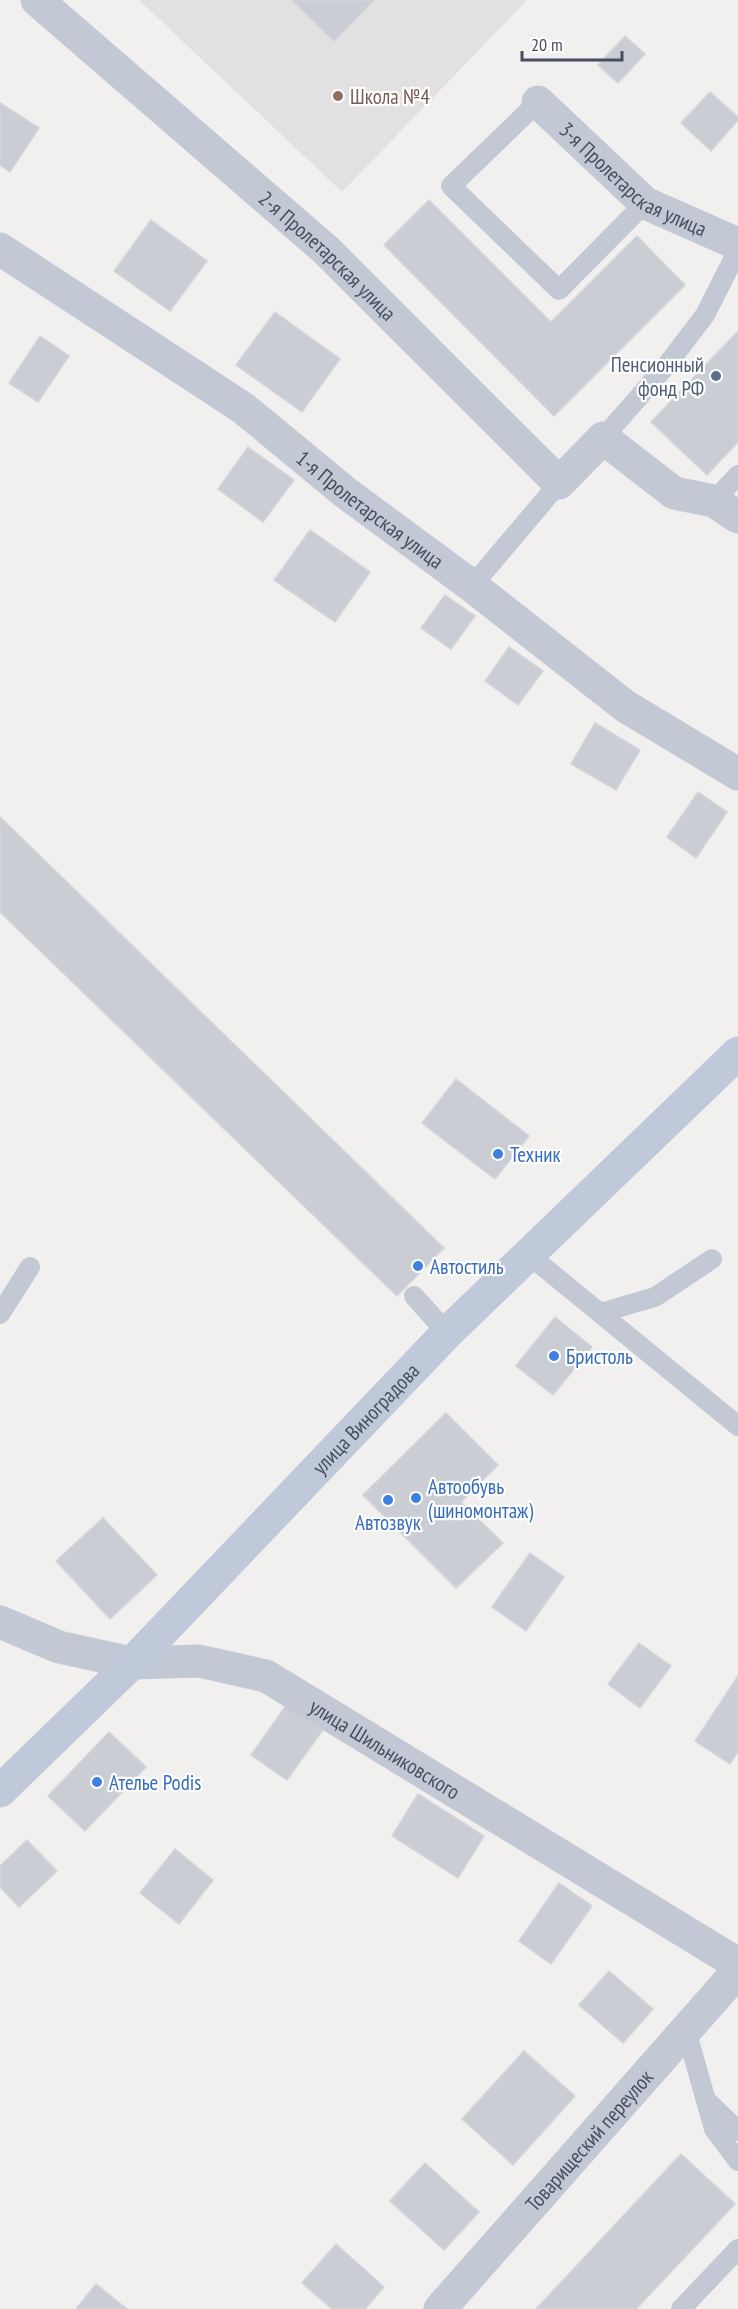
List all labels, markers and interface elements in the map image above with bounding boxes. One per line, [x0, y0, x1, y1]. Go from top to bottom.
scale bar [522, 24, 622, 62]
text: 20 m [531, 33, 563, 56]
place label: Школа №4 [350, 83, 430, 110]
marker: Школа №4 [331, 89, 345, 103]
street label: 3-я Пролетарская улица [554, 116, 711, 242]
street label: 2-я Пролетарская улица [253, 185, 402, 326]
place label: Пенсионный фонд РФ [611, 351, 704, 402]
marker: Пенсионный фонд РФ [709, 369, 723, 383]
street label: 1-я Пролетарская улица [291, 444, 449, 574]
place label: Техник [510, 1141, 561, 1168]
marker: Техник [491, 1147, 505, 1161]
place label: Автостиль [430, 1253, 504, 1280]
marker: Автостиль [411, 1259, 425, 1273]
place label: Бристоль [566, 1343, 633, 1370]
marker: Бристоль [547, 1349, 561, 1363]
street label: улица Виноградова [306, 1357, 425, 1480]
place label: Автообувь (шиномонтаж) [428, 1473, 533, 1524]
marker: Автообувь (шиномонтаж) [409, 1491, 423, 1505]
marker: Автозвук [381, 1493, 395, 1507]
place label: Автозвук [355, 1509, 421, 1536]
street label: улица Шильниковского [305, 1692, 465, 1805]
place label: Ателье Podis [109, 1769, 201, 1796]
marker: Ателье Podis [90, 1775, 104, 1789]
street label: Товарищеский переулок [519, 2064, 658, 2217]

